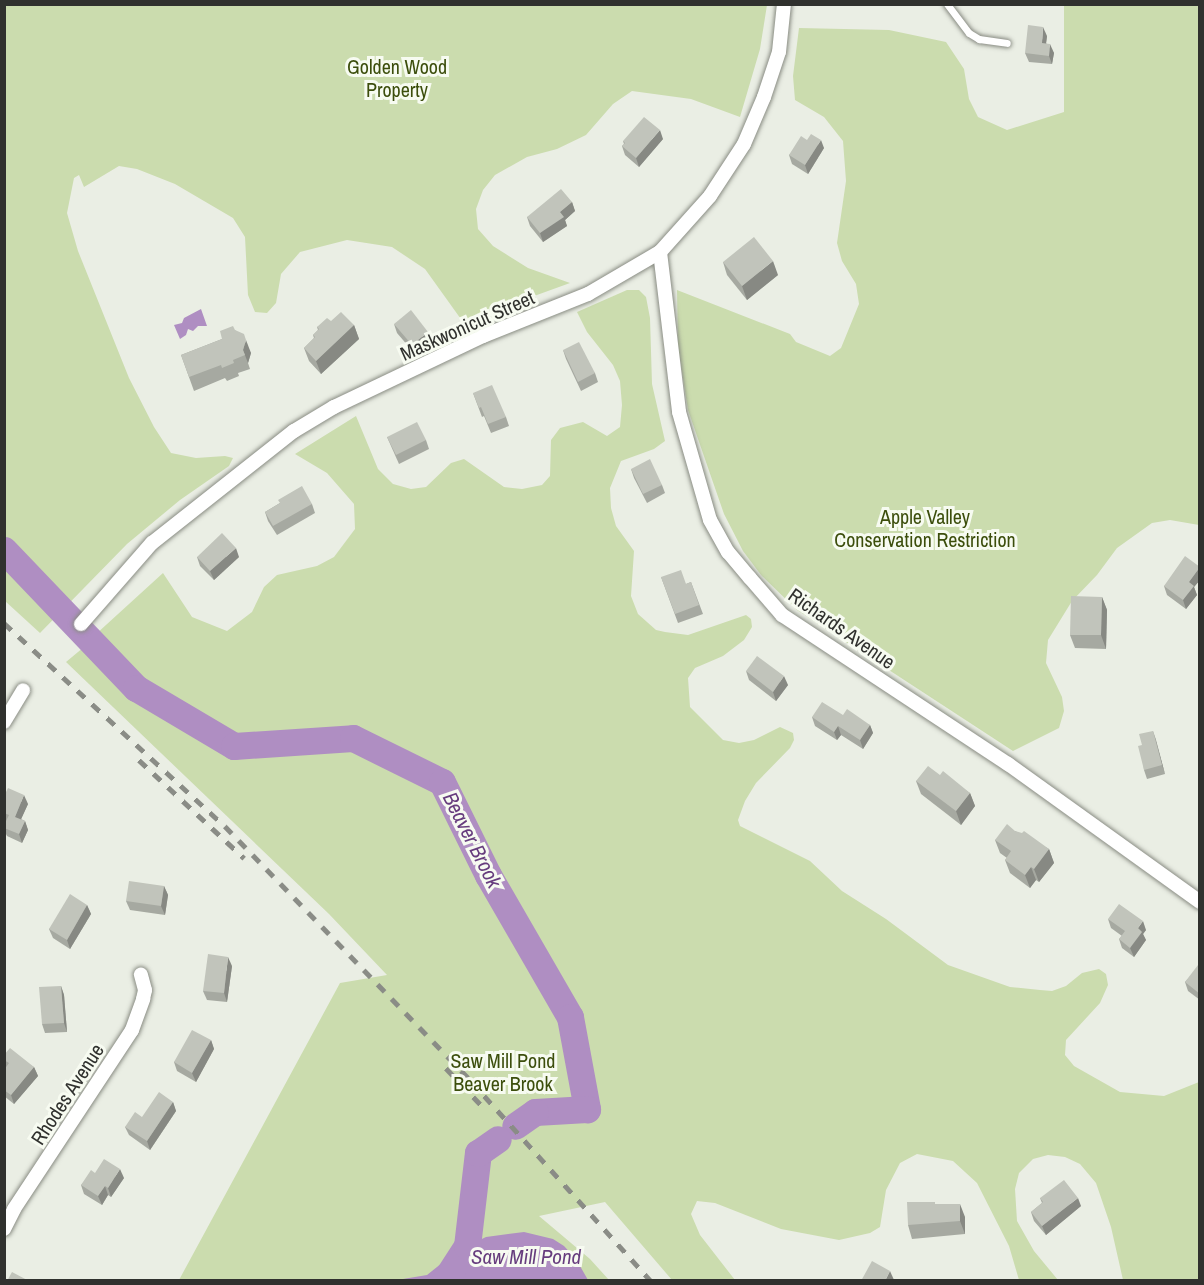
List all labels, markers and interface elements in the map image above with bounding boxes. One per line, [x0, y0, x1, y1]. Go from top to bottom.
park label: Golden Wood Property [347, 55, 447, 102]
street label: Maskwonicut Street [396, 285, 538, 365]
park label: Apple Valley Conservation Restriction [834, 505, 1016, 552]
street label: Richards Avenue [784, 582, 900, 674]
water label: Beaver Brook [437, 788, 507, 892]
street label: Rhodes Avenue [25, 1039, 109, 1149]
park label: Saw Mill Pond Beaver Brook [451, 1048, 555, 1095]
water label: Saw Mill Pond [471, 1244, 581, 1270]

